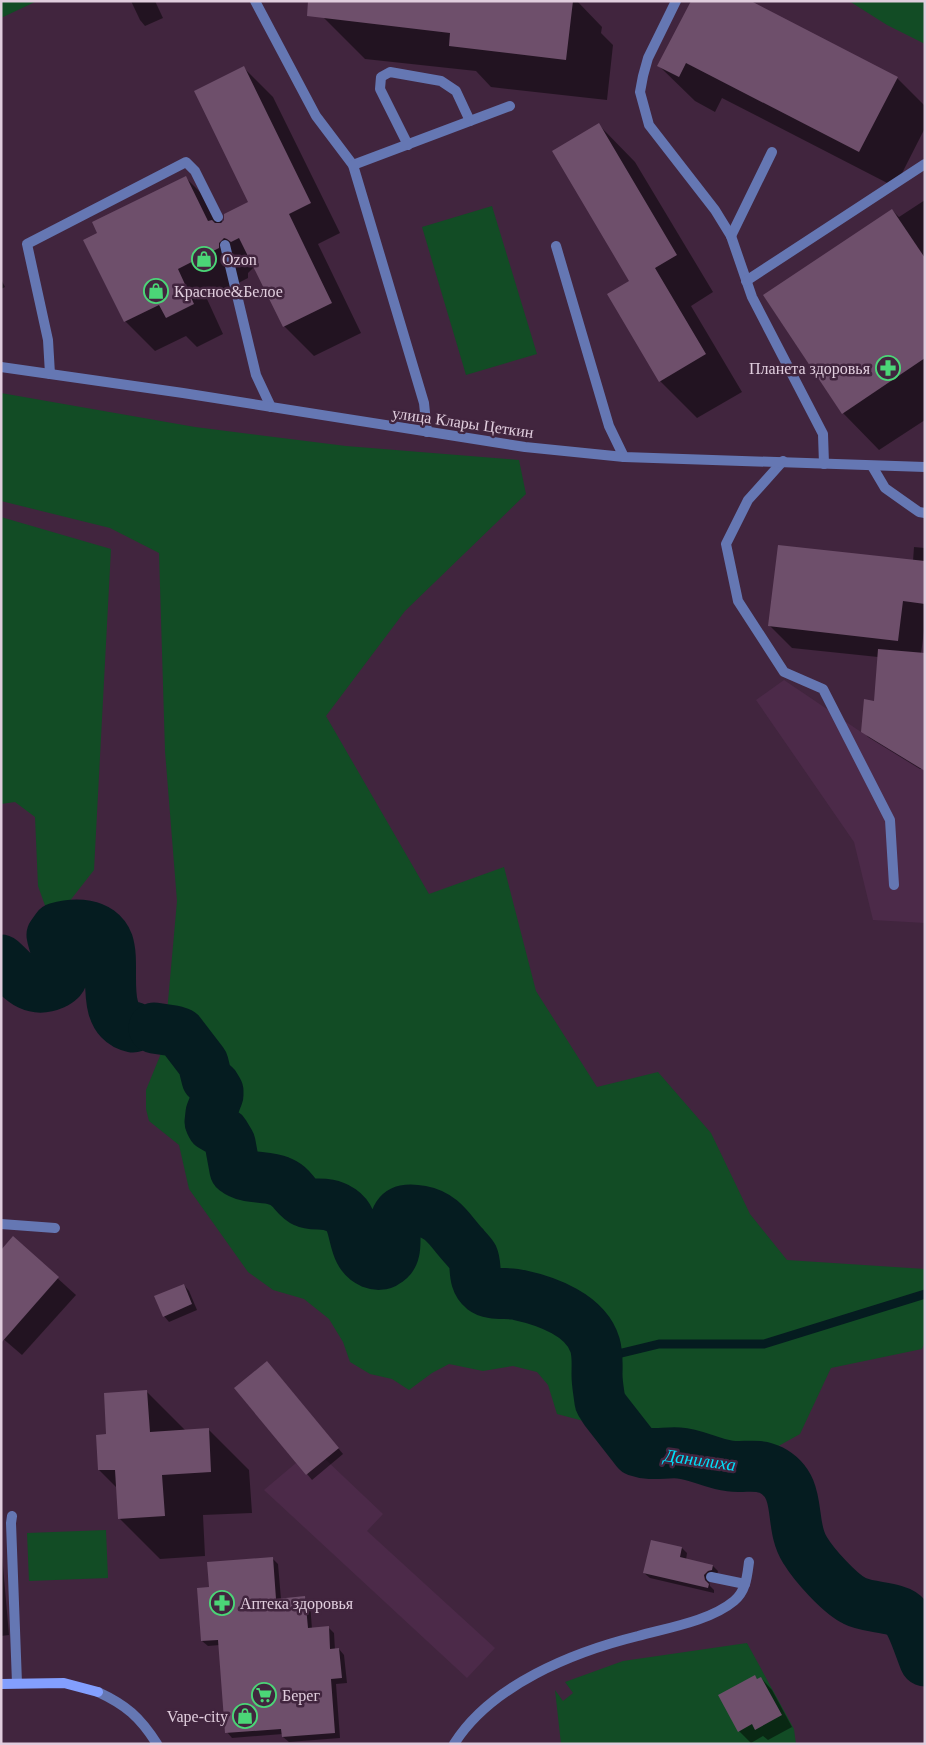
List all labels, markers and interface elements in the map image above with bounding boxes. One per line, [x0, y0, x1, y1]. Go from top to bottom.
shop icon: Ozon [191, 246, 217, 272]
place label: Ozon [222, 251, 257, 268]
shop icon: Красное&Белое [143, 278, 169, 304]
place label: Красное&Белое [174, 283, 283, 301]
pharmacy icon: Планета здоровья [875, 355, 901, 381]
place label: Планета здоровья [749, 360, 871, 378]
street label: улица Клары Цеткин [391, 404, 535, 442]
water label: Данилиха [661, 1445, 737, 1475]
pharmacy icon: Аптека здоровья [209, 1590, 235, 1616]
place label: Аптека здоровья [240, 1595, 354, 1613]
supermarket icon: Берег [251, 1682, 277, 1708]
place label: Берег [282, 1687, 320, 1705]
shop icon: Vape-city [232, 1703, 258, 1729]
place label: Vape-city [167, 1708, 228, 1726]

